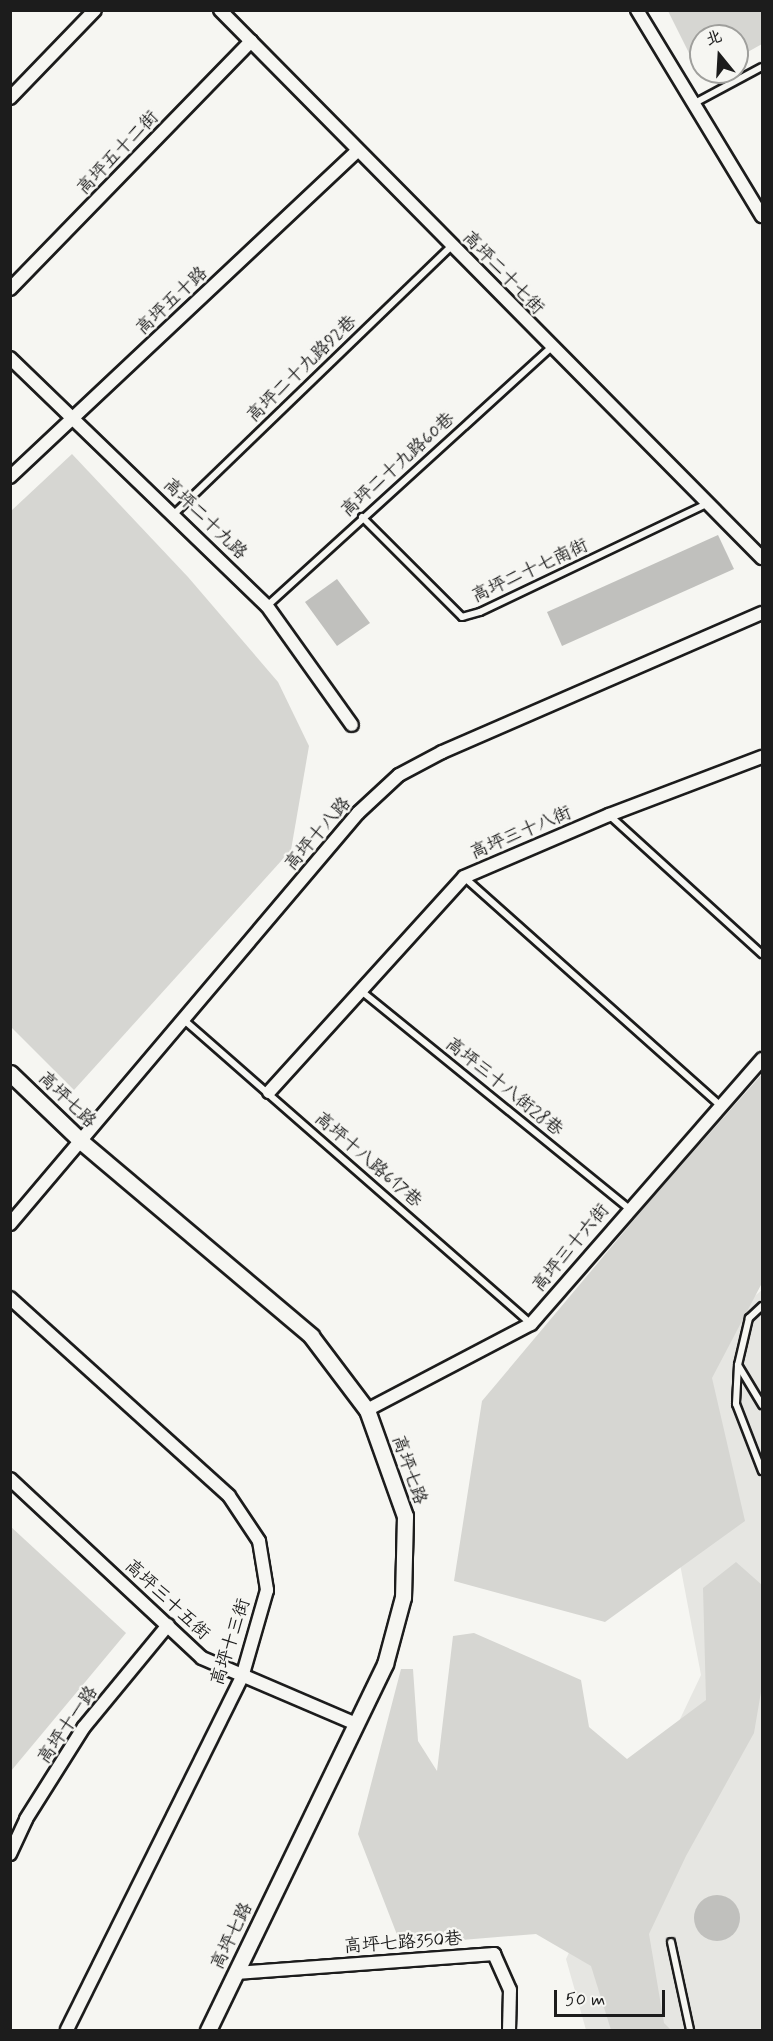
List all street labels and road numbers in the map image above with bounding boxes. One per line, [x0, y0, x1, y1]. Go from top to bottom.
street label: 高坪五十二街 [73, 107, 163, 199]
street label: 高坪二十七街 [458, 227, 548, 319]
street label: 高坪五十路 [132, 262, 212, 340]
street label: 高坪二十九路92巷 [243, 311, 361, 427]
street label: 高坪二十九路60巷 [337, 408, 459, 522]
street label: 高坪二十九路 [159, 474, 251, 564]
street label: 高坪二十七南街 [468, 535, 592, 607]
street label: 高坪十八路 [280, 793, 356, 875]
street label: 高坪三十八街 [467, 802, 575, 864]
street label: 高坪三十八街28巷 [441, 1033, 567, 1141]
street label: 高坪七路 [34, 1067, 100, 1133]
street label: 高坪十八路617巷 [310, 1108, 426, 1212]
street label: 高坪三十六街 [528, 1200, 614, 1296]
street label: 高坪七路 [387, 1432, 431, 1508]
street label: 高坪三十五街 [120, 1555, 214, 1645]
street label: 高坪十三街 [207, 1596, 255, 1688]
street label: 高坪十一路 [33, 1682, 103, 1768]
street label: 高坪七路 [207, 1899, 257, 1973]
street label: 高坪七路350巷 [343, 1928, 463, 1958]

